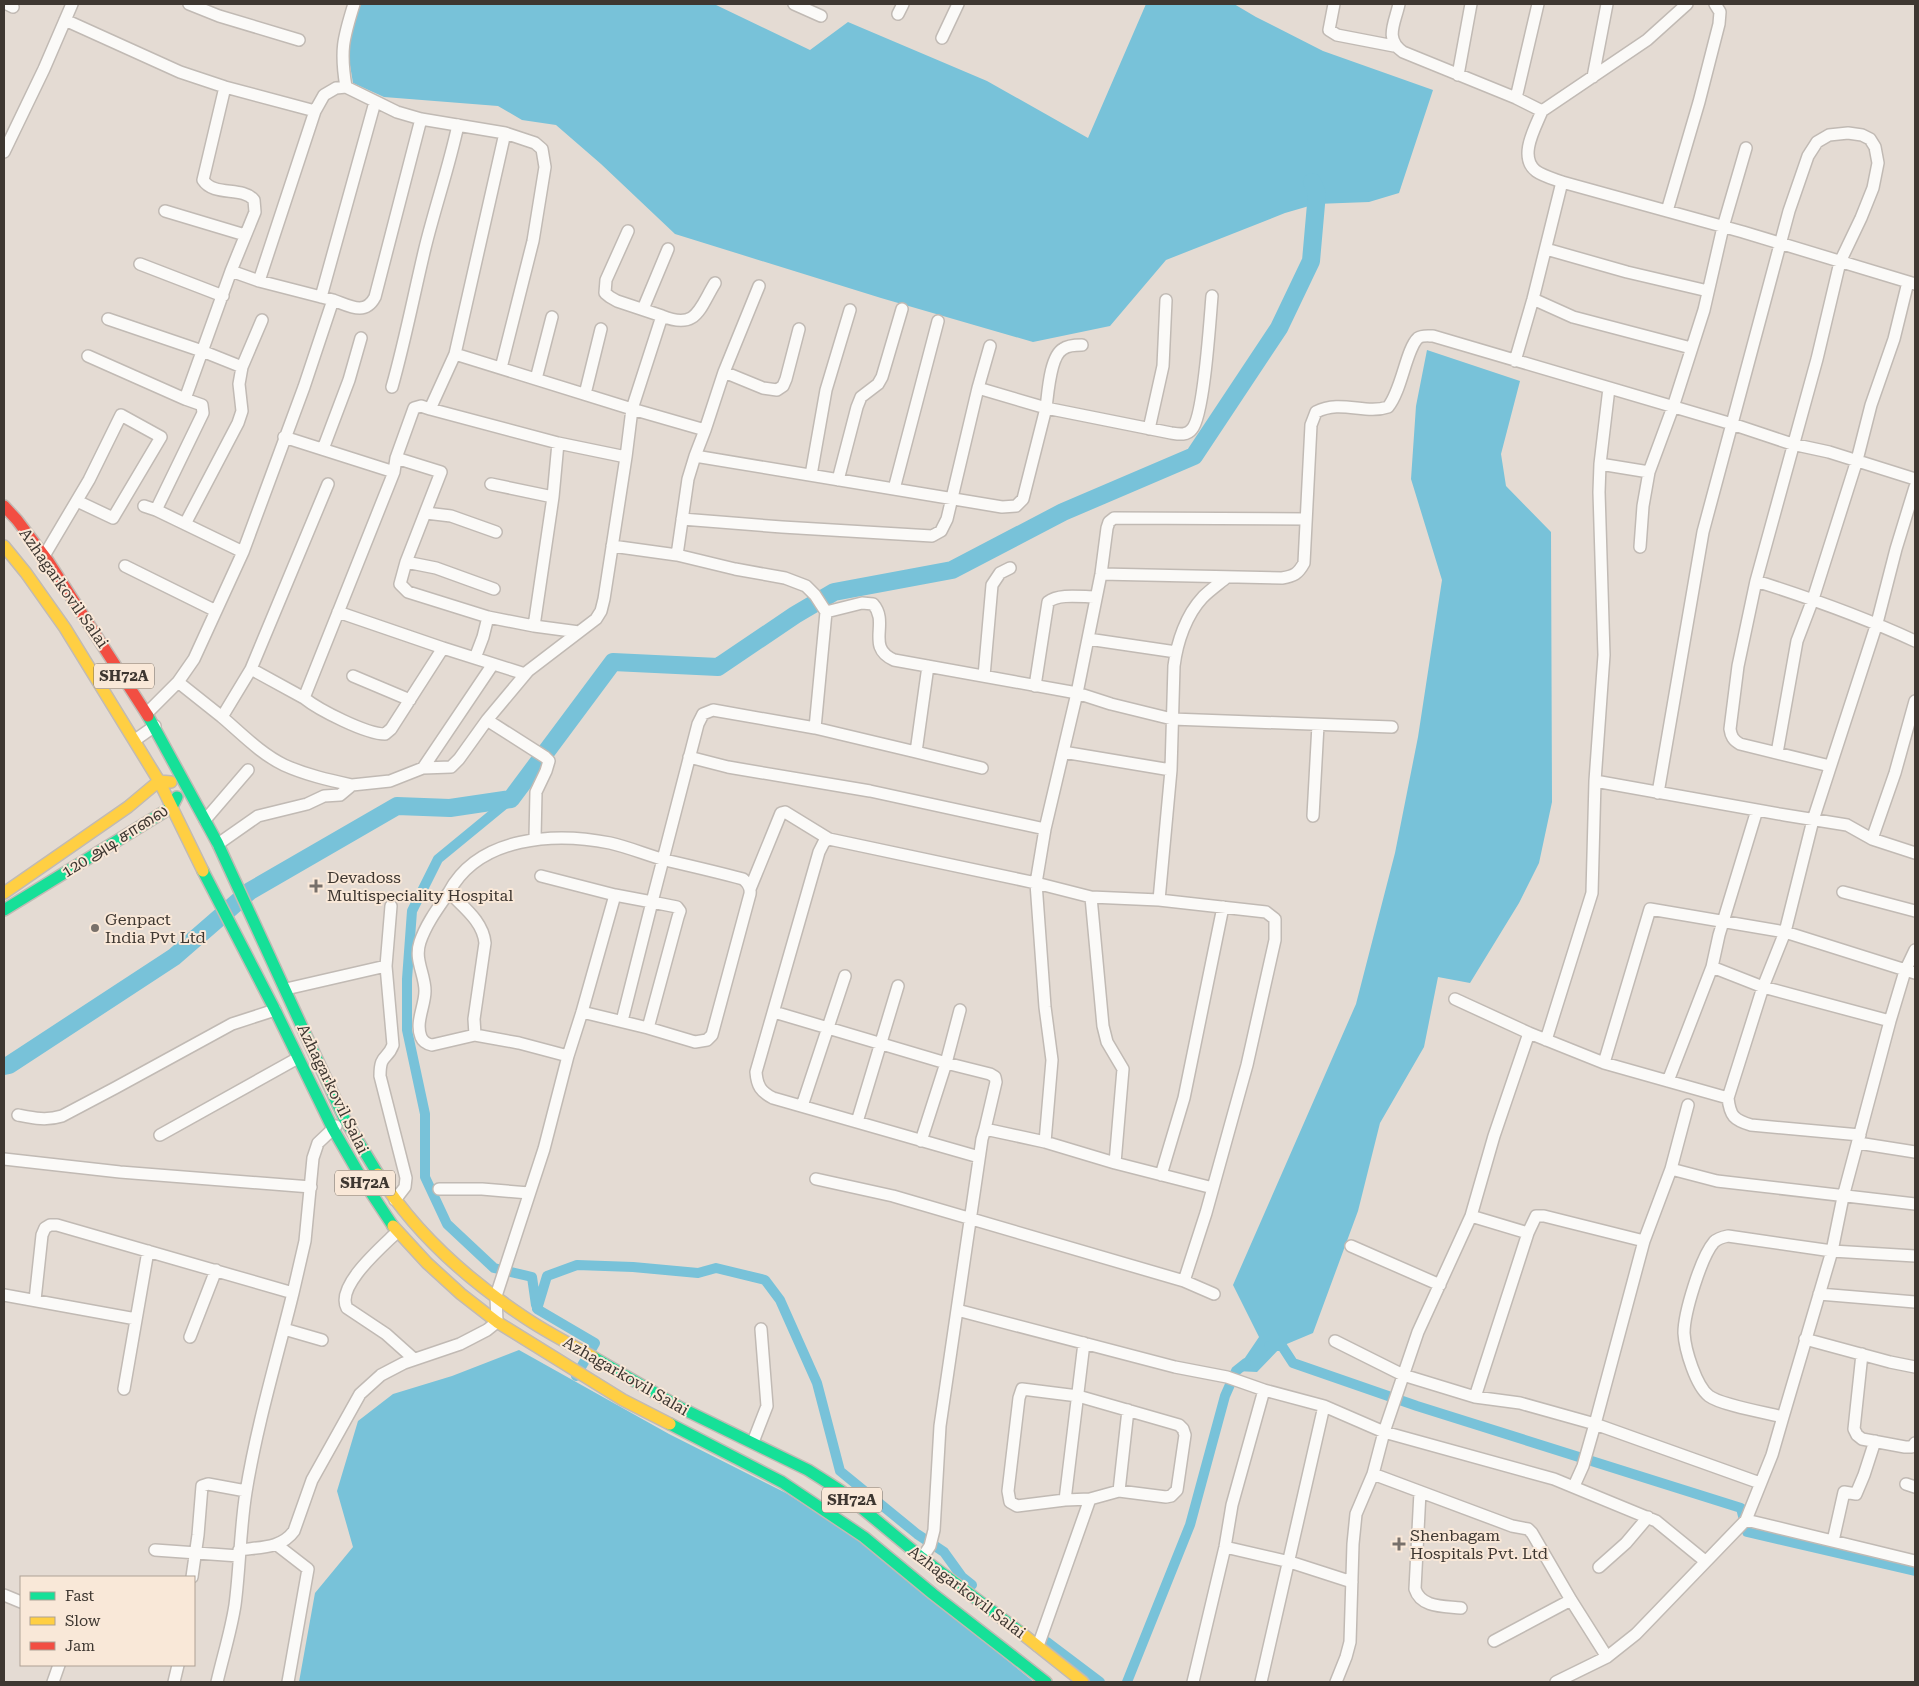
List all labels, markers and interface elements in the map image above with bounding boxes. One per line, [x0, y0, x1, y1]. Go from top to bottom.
street label: Azhagarkovil Salai [16, 524, 112, 652]
road number: SH72A [94, 664, 154, 688]
street label: 120 அடி சாலை [58, 801, 172, 882]
place label: Devadoss Multispeciality Hospital [327, 868, 513, 905]
marker: Devadoss Multispeciality Hospital [309, 879, 323, 893]
place label: Genpact India Pvt Ltd [105, 910, 206, 947]
marker: Genpact India Pvt Ltd [89, 922, 101, 934]
street label: Azhagarkovil Salai [293, 1021, 373, 1157]
road number: SH72A [335, 1170, 395, 1196]
street label: Azhagarkovil Salai [560, 1332, 692, 1420]
road number: SH72A [822, 1488, 882, 1512]
place label: Shenbagam Hospitals Pvt. Ltd [1410, 1526, 1548, 1563]
marker: Shenbagam Hospitals Pvt. Ltd [1392, 1537, 1406, 1551]
street label: Azhagarkovil Salai [905, 1542, 1029, 1642]
legend [20, 1576, 195, 1666]
text: Fast [65, 1587, 95, 1605]
text: Slow [65, 1612, 101, 1630]
text: Jam [65, 1637, 95, 1655]

